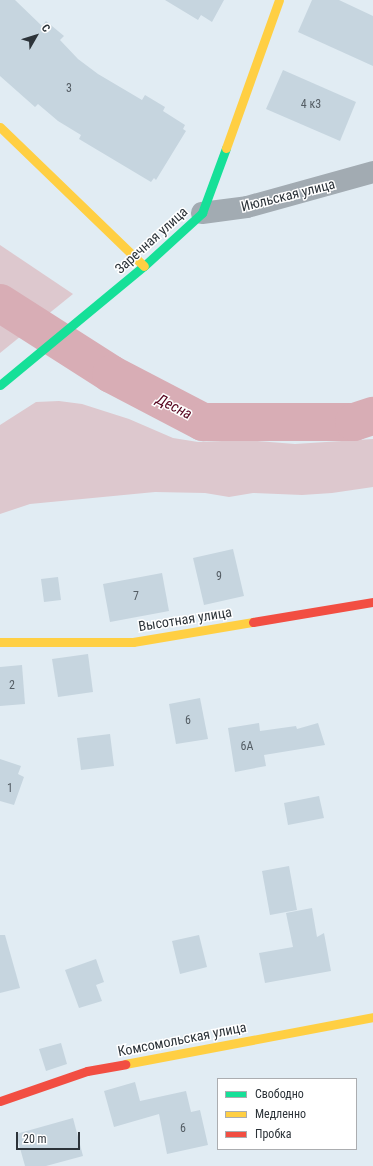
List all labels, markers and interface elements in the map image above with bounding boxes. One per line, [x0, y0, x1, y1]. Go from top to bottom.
north arrow [16, 16, 56, 56]
text: С [39, 22, 53, 35]
house number: 3 [66, 82, 72, 96]
house number: 4 к3 [301, 98, 321, 112]
street label: Июльская улица [239, 175, 337, 215]
street label: Заречная улица [111, 203, 191, 277]
water label: Десна [153, 390, 195, 424]
house number: 9 [216, 570, 222, 584]
house number: 7 [133, 590, 139, 604]
street label: Высотная улица [137, 603, 233, 635]
house number: 2 [9, 679, 15, 693]
house number: 6 [185, 714, 191, 728]
house number: 6А [241, 740, 253, 754]
house number: 1 [7, 782, 13, 796]
street label: Комсомольская улица [116, 1018, 248, 1060]
legend [217, 1078, 357, 1150]
text: Свободно [255, 1087, 304, 1101]
text: Медленно [255, 1107, 306, 1121]
house number: 6 [180, 1122, 186, 1136]
scale bar [18, 1124, 82, 1150]
text: Пробка [255, 1127, 292, 1141]
text: 20 m [23, 1132, 47, 1146]

